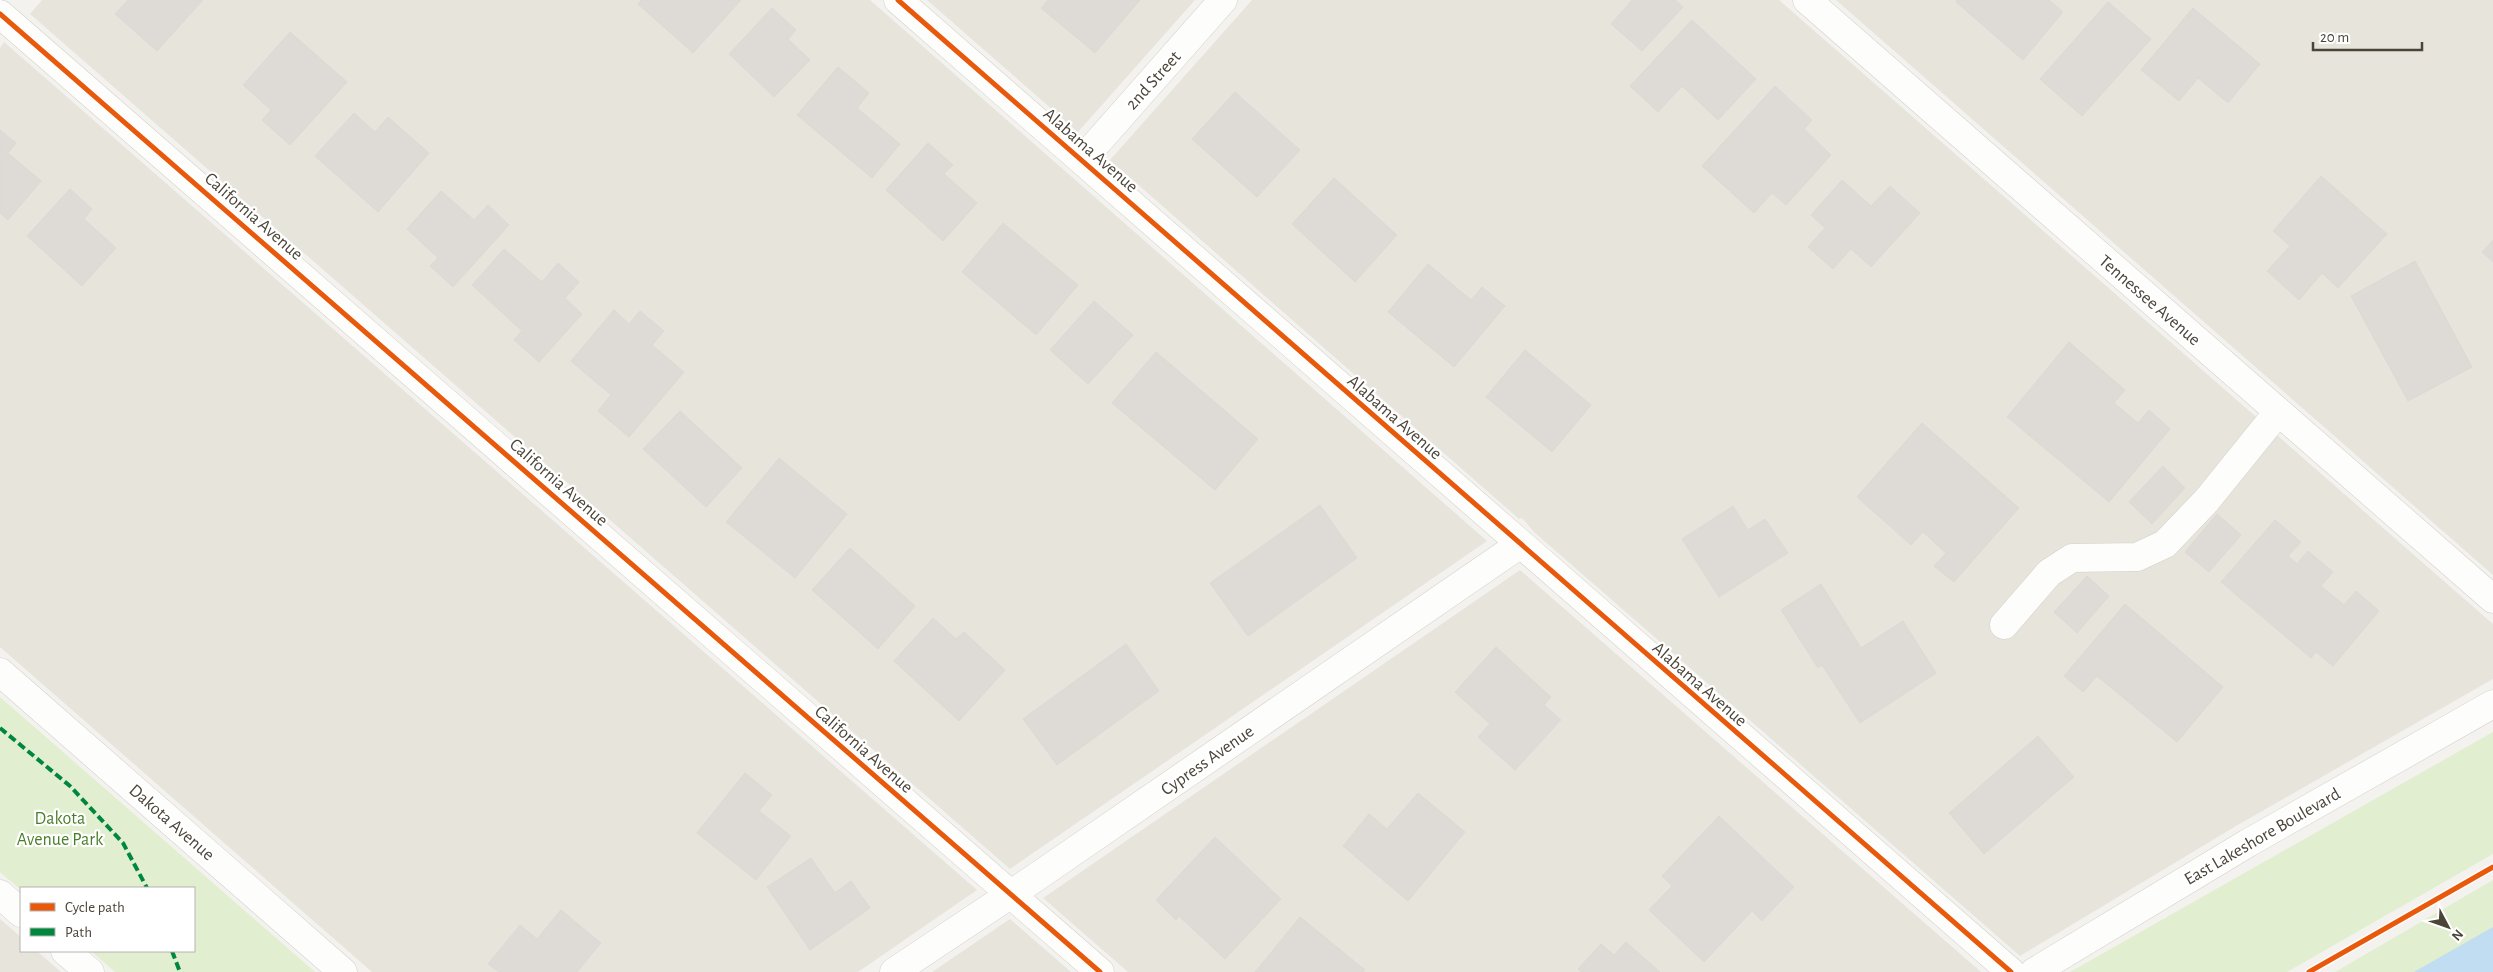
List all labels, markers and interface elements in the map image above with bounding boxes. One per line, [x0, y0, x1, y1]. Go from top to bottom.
scale bar [2313, 20, 2422, 52]
text: 20 m [2320, 30, 2349, 45]
street label: 2nd Street [1123, 48, 1185, 114]
street label: Alabama Avenue [1040, 105, 1141, 196]
street label: California Avenue [201, 169, 306, 264]
street label: Tennessee Avenue [2095, 252, 2204, 350]
street label: Alabama Avenue [1344, 372, 1445, 463]
street label: California Avenue [506, 435, 611, 530]
street label: Alabama Avenue [1649, 639, 1750, 730]
street label: California Avenue [811, 702, 916, 797]
street label: Cypress Avenue [1158, 722, 1257, 799]
street label: Dakota Avenue [125, 781, 217, 864]
street label: East Lakeshore Boulevard [2182, 785, 2343, 889]
park label: Dakota Avenue Park [17, 810, 104, 849]
legend [20, 887, 195, 952]
text: Cycle path [65, 900, 125, 915]
north arrow [2423, 902, 2473, 952]
text: Path [65, 925, 92, 940]
text: N [2449, 927, 2466, 943]

